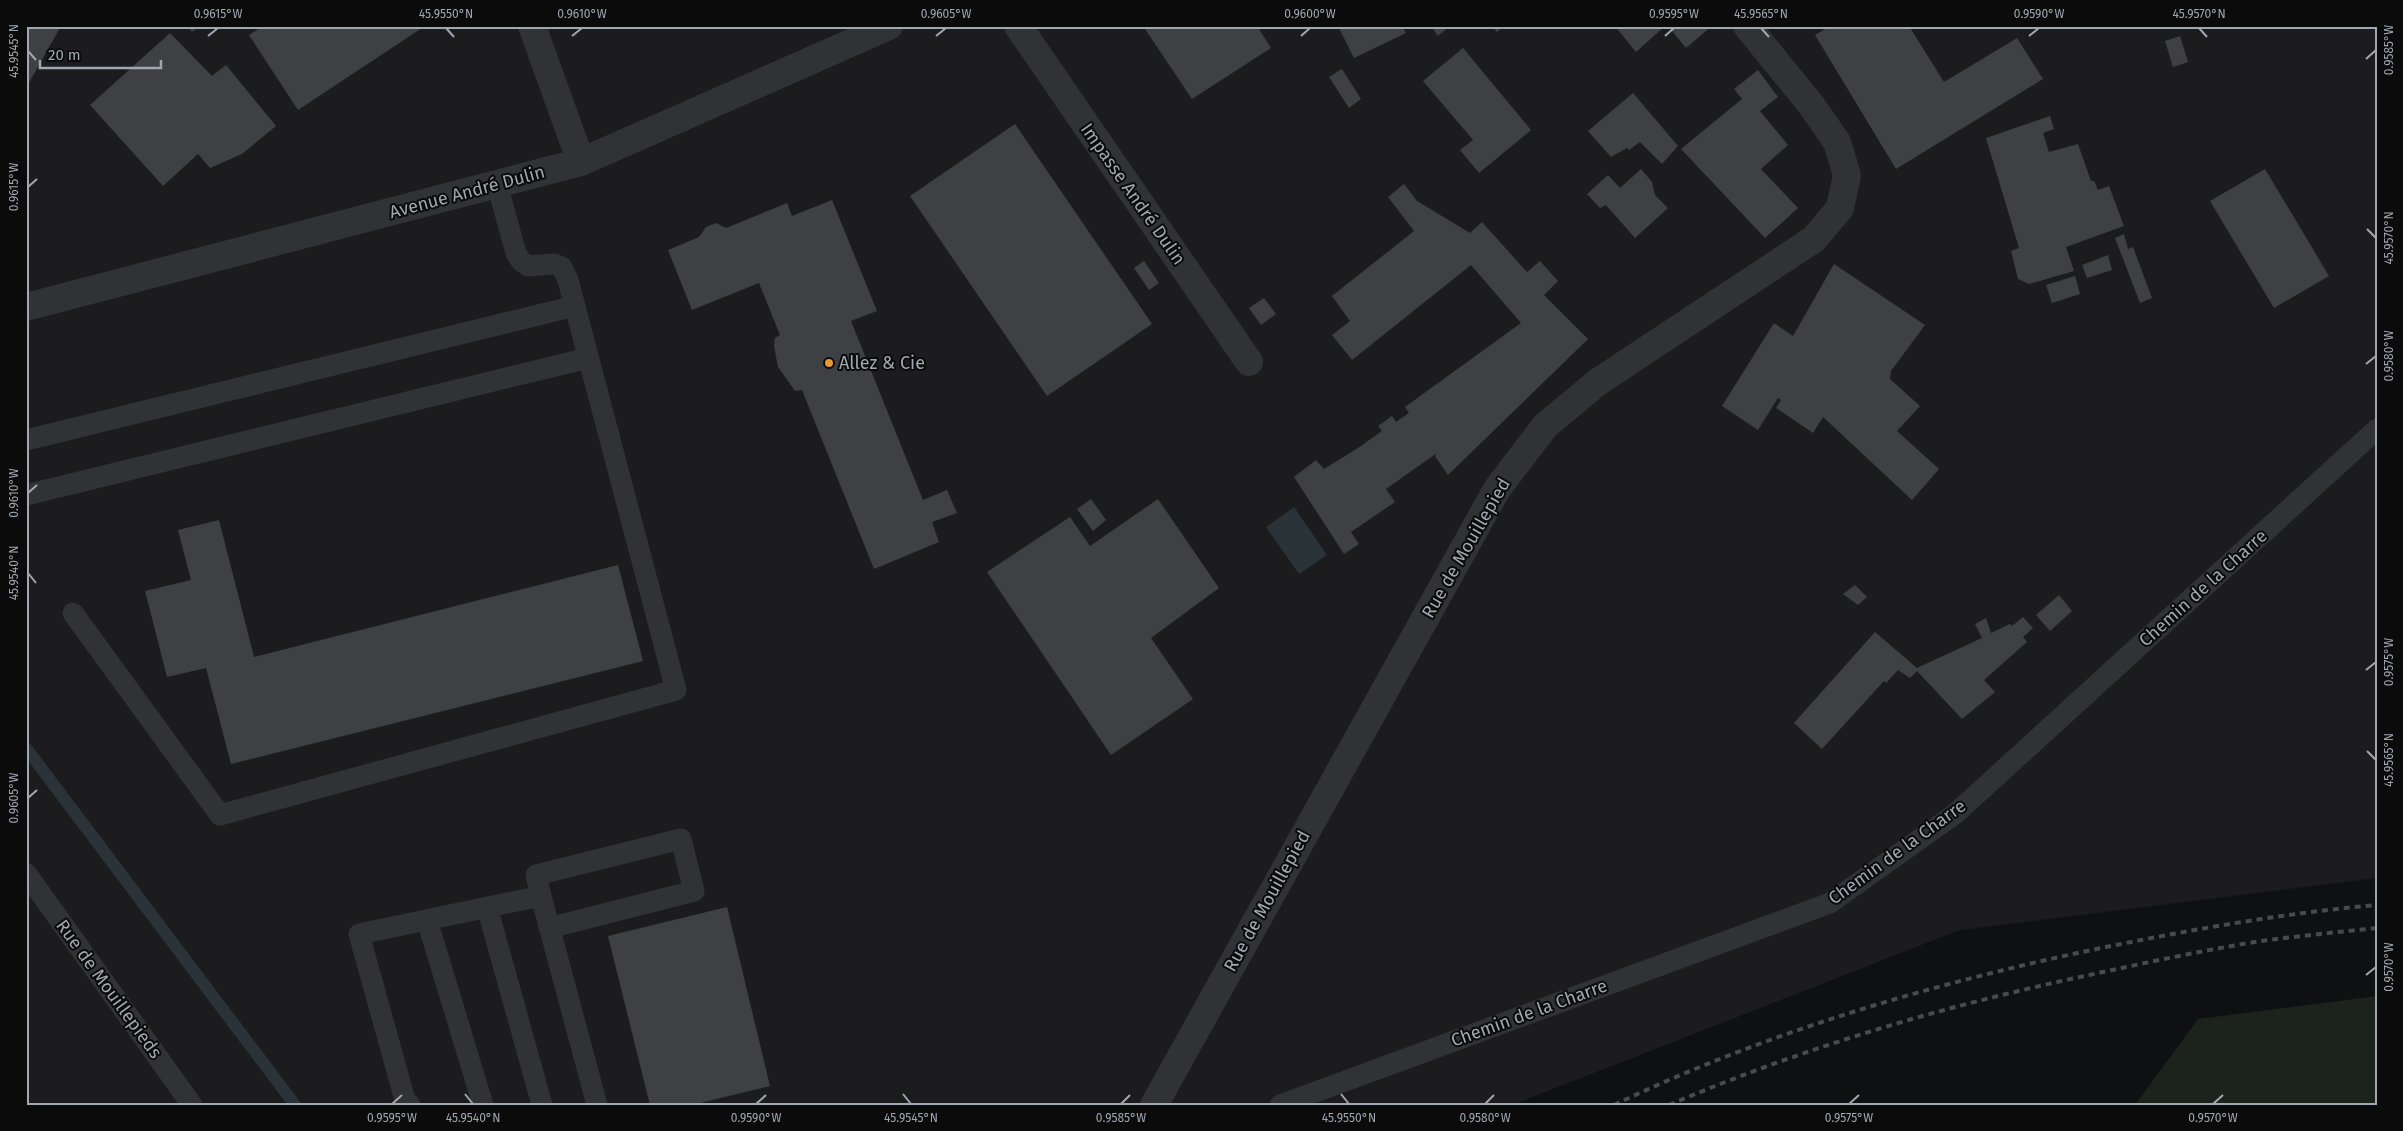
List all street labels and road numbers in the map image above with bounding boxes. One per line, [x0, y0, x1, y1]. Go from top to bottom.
street label: Impasse André Dulin [1076, 119, 1190, 269]
street label: Avenue André Dulin [387, 161, 547, 223]
street label: Rue de Mouillepied [1417, 474, 1515, 622]
street label: Chemin de la Charre [2134, 525, 2272, 651]
street label: Chemin de la Charre [1824, 795, 1970, 909]
street label: Rue de Mouillepied [1219, 827, 1315, 975]
street label: Rue de Mouillepieds [51, 915, 167, 1063]
street label: Chemin de la Charre [1448, 975, 1610, 1051]

